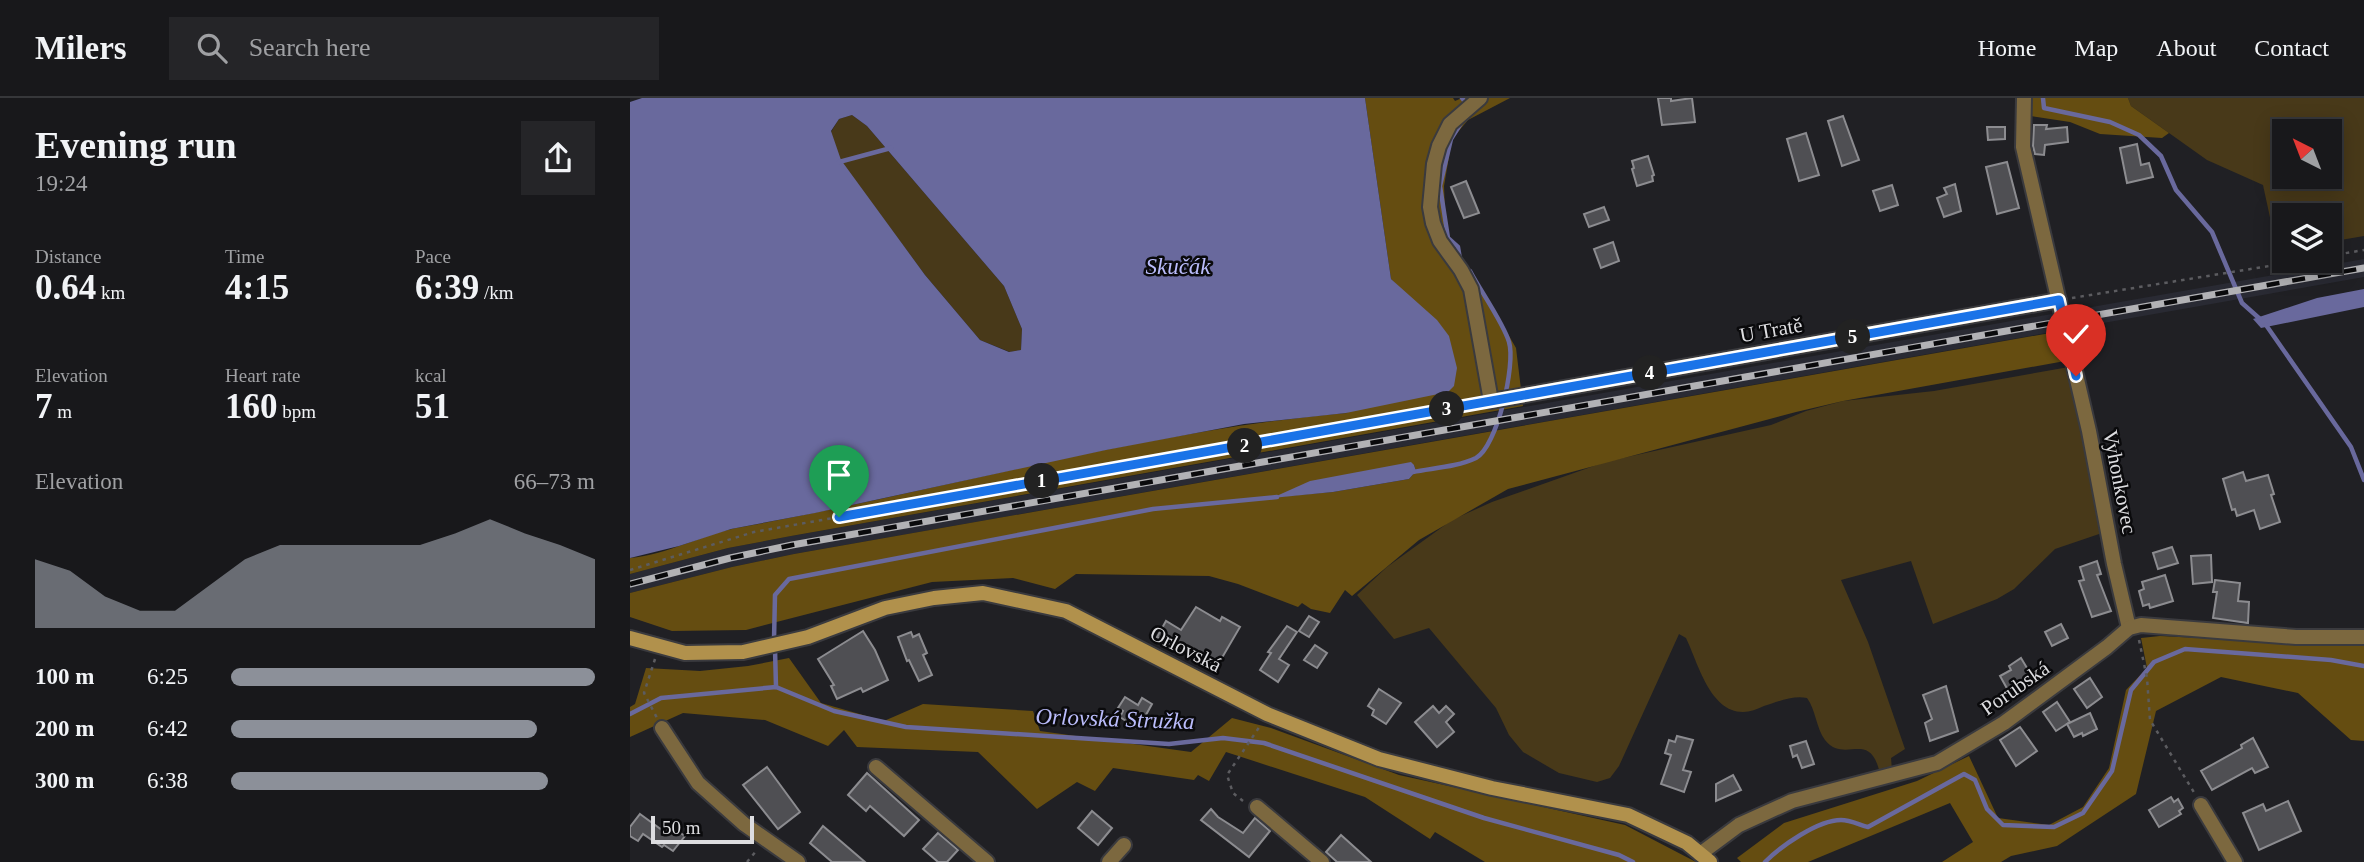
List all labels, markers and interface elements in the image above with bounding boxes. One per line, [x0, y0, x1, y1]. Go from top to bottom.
search box [169, 17, 659, 80]
icon: search [193, 29, 231, 67]
text: Milers [35, 30, 127, 66]
text: Search here [249, 33, 371, 62]
text: Home [1978, 35, 2036, 61]
text: Map [2074, 35, 2118, 61]
text: About [2156, 35, 2216, 61]
text: Contact [2254, 35, 2329, 61]
north arrow [2272, 119, 2342, 189]
map controls [2272, 119, 2342, 273]
button: share [521, 121, 595, 195]
text: Evening run [35, 124, 237, 166]
text: 19:24 [35, 171, 87, 196]
button: layers [2272, 203, 2342, 273]
text: Distance [35, 246, 101, 267]
text: Time [225, 246, 264, 267]
text: Pace [415, 246, 451, 267]
water label: Skučák [1145, 254, 1211, 279]
text: 0.64 [35, 268, 96, 307]
text: 4:15 [225, 268, 289, 307]
text: 6:39 [415, 268, 479, 307]
text: km [96, 282, 125, 303]
text: /km [479, 282, 513, 303]
pin [2046, 304, 2106, 376]
street label: U Tratě [1738, 313, 1804, 347]
icon: check [2057, 315, 2095, 353]
pin: 5 [1836, 320, 1870, 354]
text: 5 [1848, 326, 1857, 347]
pin: 4 [1632, 356, 1668, 390]
text: 4 [1645, 362, 1654, 383]
text: Elevation [35, 365, 108, 386]
text: Heart rate [225, 365, 300, 386]
text: kcal [415, 365, 447, 386]
text: 7 [35, 387, 53, 426]
text: 160 [225, 387, 278, 426]
text: 51 [415, 387, 450, 426]
pin: 3 [1430, 392, 1464, 426]
text: 3 [1442, 398, 1451, 419]
text: m [53, 401, 72, 422]
text: bpm [278, 401, 316, 422]
pin: 2 [1228, 428, 1262, 464]
street label: Vyhonkovec [2098, 428, 2142, 536]
text: 2 [1240, 435, 1249, 456]
pin [809, 445, 869, 517]
icon: arrive [820, 456, 858, 494]
pin: 1 [1024, 464, 1060, 498]
text: Elevation [35, 469, 123, 494]
text: 66–73 m [514, 469, 595, 494]
text: 1 [1037, 470, 1046, 491]
street label: Orlovská [1146, 621, 1226, 677]
street label: Porubská [1976, 655, 2054, 720]
text: 100 m [35, 664, 94, 689]
text: 6:25 [147, 664, 188, 689]
water label: Orlovská Stružka [1035, 704, 1195, 734]
text: 200 m [35, 716, 94, 741]
text: 6:42 [147, 716, 188, 741]
text: 300 m [35, 768, 94, 793]
text: 6:38 [147, 768, 188, 793]
scale bar [651, 813, 754, 845]
text: 50 m [662, 817, 701, 838]

